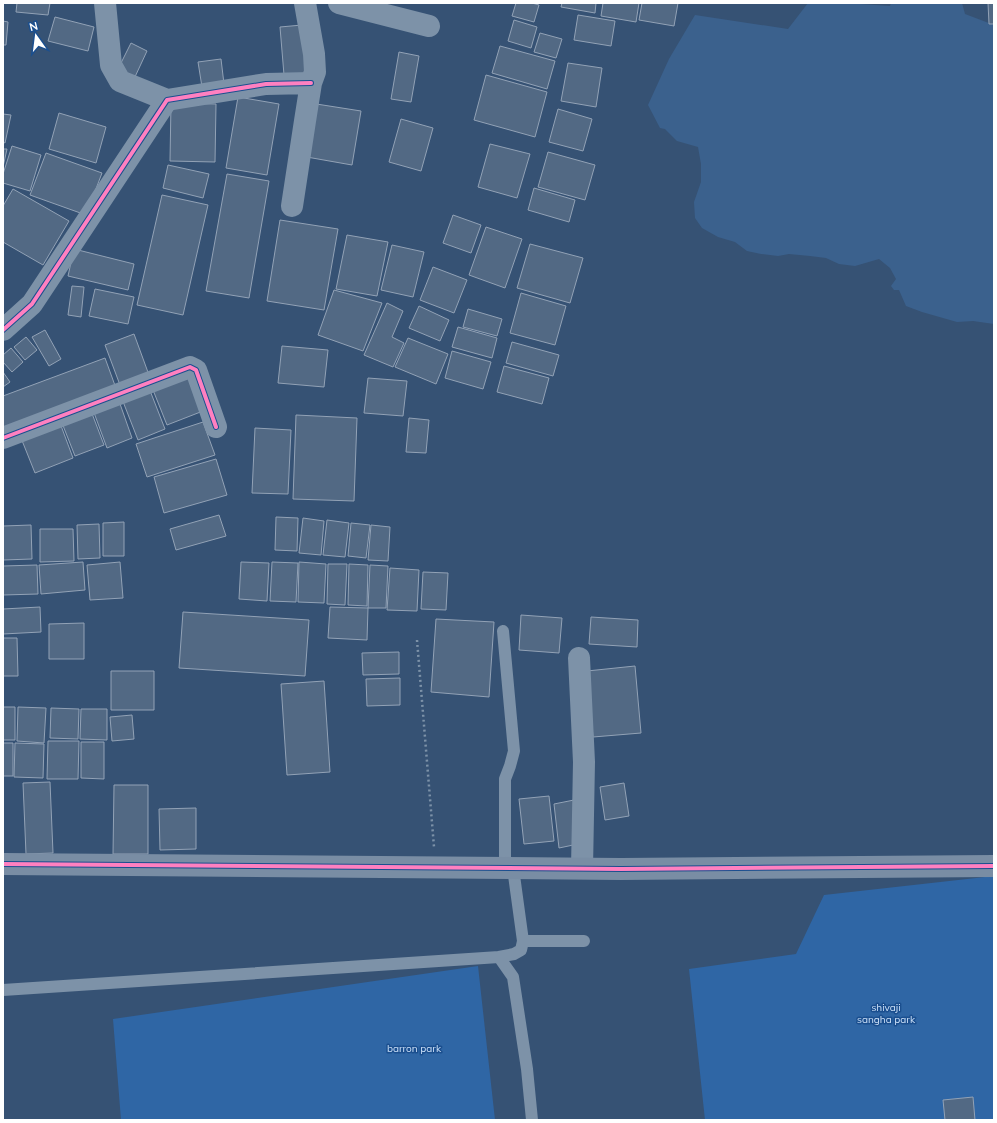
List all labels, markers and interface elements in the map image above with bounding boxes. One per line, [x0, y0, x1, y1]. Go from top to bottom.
north arrow [16, 16, 56, 56]
text: N [28, 18, 39, 34]
park label: shivaji sangha park [857, 1001, 916, 1026]
park label: barron park [387, 1042, 442, 1055]

